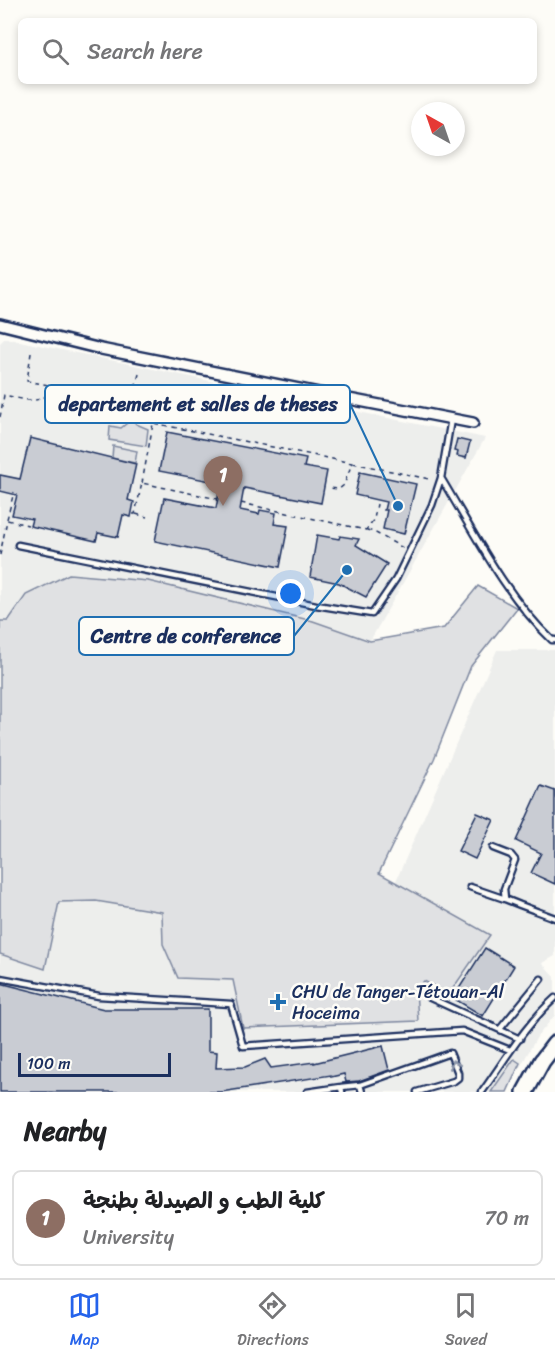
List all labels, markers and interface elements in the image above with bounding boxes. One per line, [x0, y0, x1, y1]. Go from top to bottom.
search box [18, 18, 537, 84]
text: Search here [87, 32, 203, 71]
icon: search [39, 35, 72, 68]
north arrow [411, 102, 465, 156]
callout: departement et salles de theses [45, 385, 350, 423]
text: departement et salles de theses [58, 387, 339, 422]
pin: 1 [204, 456, 242, 506]
your location [276, 579, 305, 608]
callout: Centre de conference [79, 617, 294, 655]
text: Centre de conference [90, 619, 282, 654]
place label: CHU de Tanger-Tétouan-Al Hoceima [292, 976, 505, 1029]
marker: CHU de Tanger-Tétouan-Al Hoceima [269, 993, 287, 1011]
text: 100 m [27, 1049, 71, 1078]
scale bar [18, 1050, 171, 1078]
one-way arrow [449, 1059, 462, 1070]
text: Nearby [24, 1108, 106, 1154]
text: كلية الطب و الصيدلة بطنجة [83, 1181, 325, 1220]
text: 1 [41, 1201, 50, 1236]
text: 70 m [484, 1201, 529, 1236]
text: University [83, 1220, 174, 1255]
tab: Map [68, 1289, 101, 1354]
tab: Directions [237, 1289, 309, 1354]
tab: Saved [445, 1289, 487, 1354]

